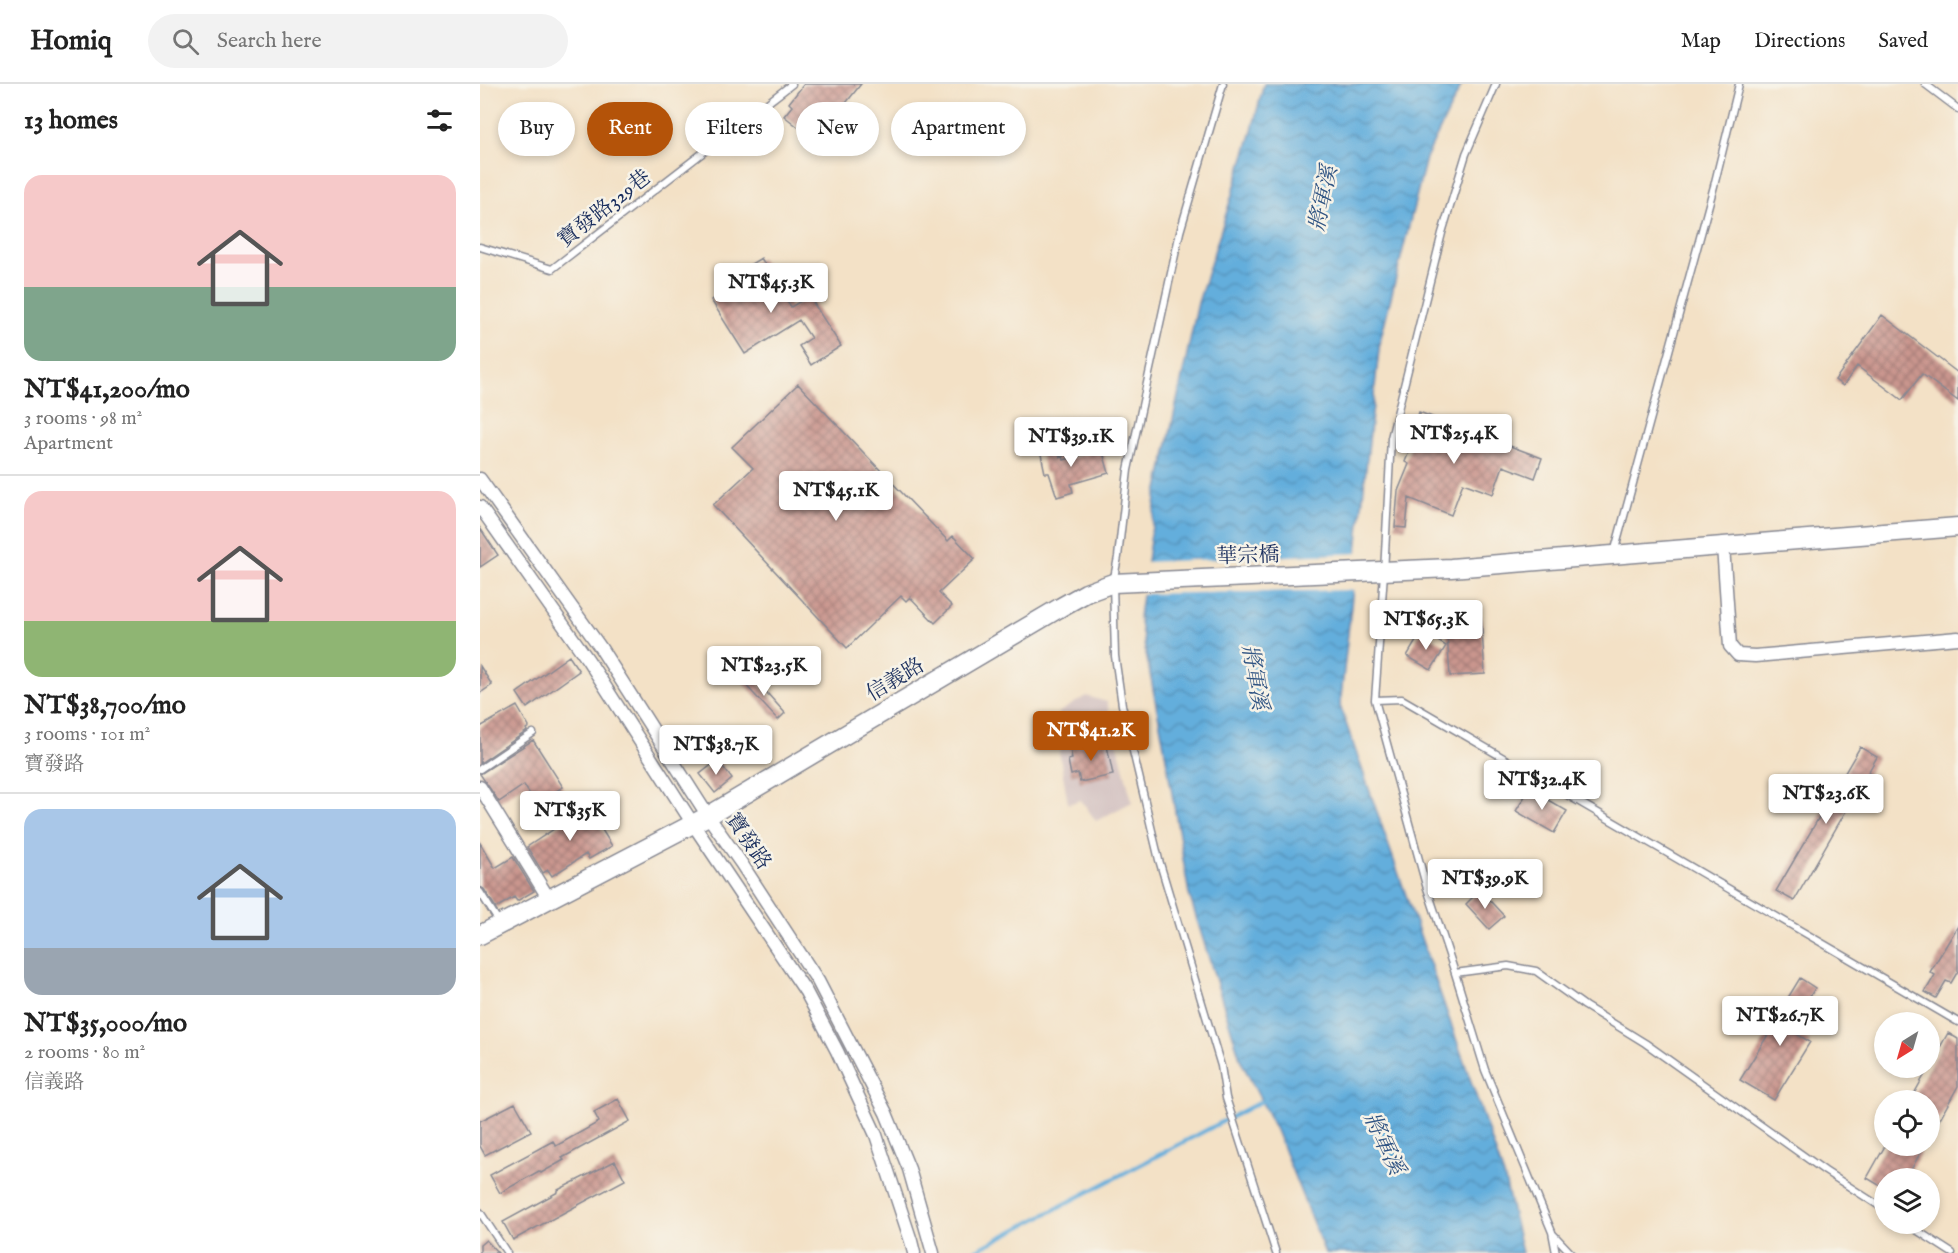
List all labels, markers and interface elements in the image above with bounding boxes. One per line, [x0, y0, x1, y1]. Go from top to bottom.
search box [148, 14, 568, 68]
text: Homiq [30, 24, 112, 59]
icon: search [169, 25, 202, 58]
text: Search here [217, 27, 322, 55]
text: Map [1681, 28, 1721, 55]
text: Directions [1754, 28, 1845, 55]
text: Saved [1878, 28, 1928, 55]
chip: Buy [498, 102, 575, 156]
chip: Rent [587, 102, 673, 156]
chip: Filters [685, 102, 784, 156]
chip: New [796, 102, 879, 156]
chip: Apartment [891, 102, 1026, 156]
text: 13 homes [24, 104, 118, 137]
icon: filters [423, 104, 456, 137]
water label: 將軍溪 [1303, 161, 1345, 234]
street label: 寶發路329巷 [553, 164, 657, 254]
icon: home [186, 214, 294, 322]
pin: NT$45.3K [709, 263, 833, 314]
text: NT$45.3K [728, 270, 814, 295]
text: NT$41,200/mo [24, 373, 190, 406]
text: 3 rooms · 98 m² [24, 406, 142, 431]
pin: NT$25.4K [1392, 414, 1516, 465]
pin: NT$39.1K [1009, 417, 1133, 468]
text: NT$25.4K [1410, 421, 1498, 446]
text: NT$39.1K [1028, 424, 1114, 449]
text: Apartment [24, 431, 113, 456]
pin: NT$45.1K [774, 471, 898, 522]
text: NT$45.1K [793, 478, 879, 503]
icon: home [186, 530, 294, 638]
street label: 華宗橋 [1216, 542, 1280, 571]
pin: NT$65.3K [1364, 600, 1488, 651]
text: NT$65.3K [1384, 607, 1468, 632]
water label: 將軍溪 [1235, 642, 1274, 714]
pin: NT$23.5K [702, 646, 826, 697]
street label: 信義路 [862, 652, 930, 708]
text: NT$23.5K [721, 653, 807, 678]
text: NT$38,700/mo [24, 689, 186, 722]
pin: NT$41.2K [1029, 711, 1153, 762]
text: NT$41.2K [1047, 718, 1135, 743]
text: 3 rooms · 101 m² [24, 722, 150, 747]
pin: NT$38.7K [654, 725, 778, 776]
text: NT$38.7K [673, 732, 759, 757]
text: 寶發路 [24, 752, 84, 777]
pin: NT$32.4K [1480, 760, 1604, 811]
text: NT$32.4K [1498, 767, 1586, 792]
pin: NT$23.6K [1764, 774, 1888, 825]
text: NT$23.6K [1783, 781, 1869, 806]
pin: NT$35K [521, 791, 619, 842]
text: NT$35K [534, 798, 606, 823]
street label: 寶發路 [719, 808, 777, 876]
icon: home [186, 848, 294, 956]
pin: NT$39.9K [1423, 859, 1547, 910]
text: NT$39.9K [1442, 866, 1528, 891]
pin: NT$26.7K [1718, 996, 1842, 1047]
text: NT$26.7K [1736, 1003, 1824, 1028]
text: NT$35,000/mo [24, 1007, 187, 1040]
north arrow [1874, 1012, 1940, 1078]
map controls [1874, 1012, 1940, 1234]
text: 2 rooms · 80 m² [24, 1040, 145, 1065]
text: 信義路 [24, 1070, 84, 1095]
button: locate [1874, 1090, 1940, 1156]
water label: 將軍溪 [1357, 1108, 1411, 1181]
button: layers [1874, 1168, 1940, 1234]

